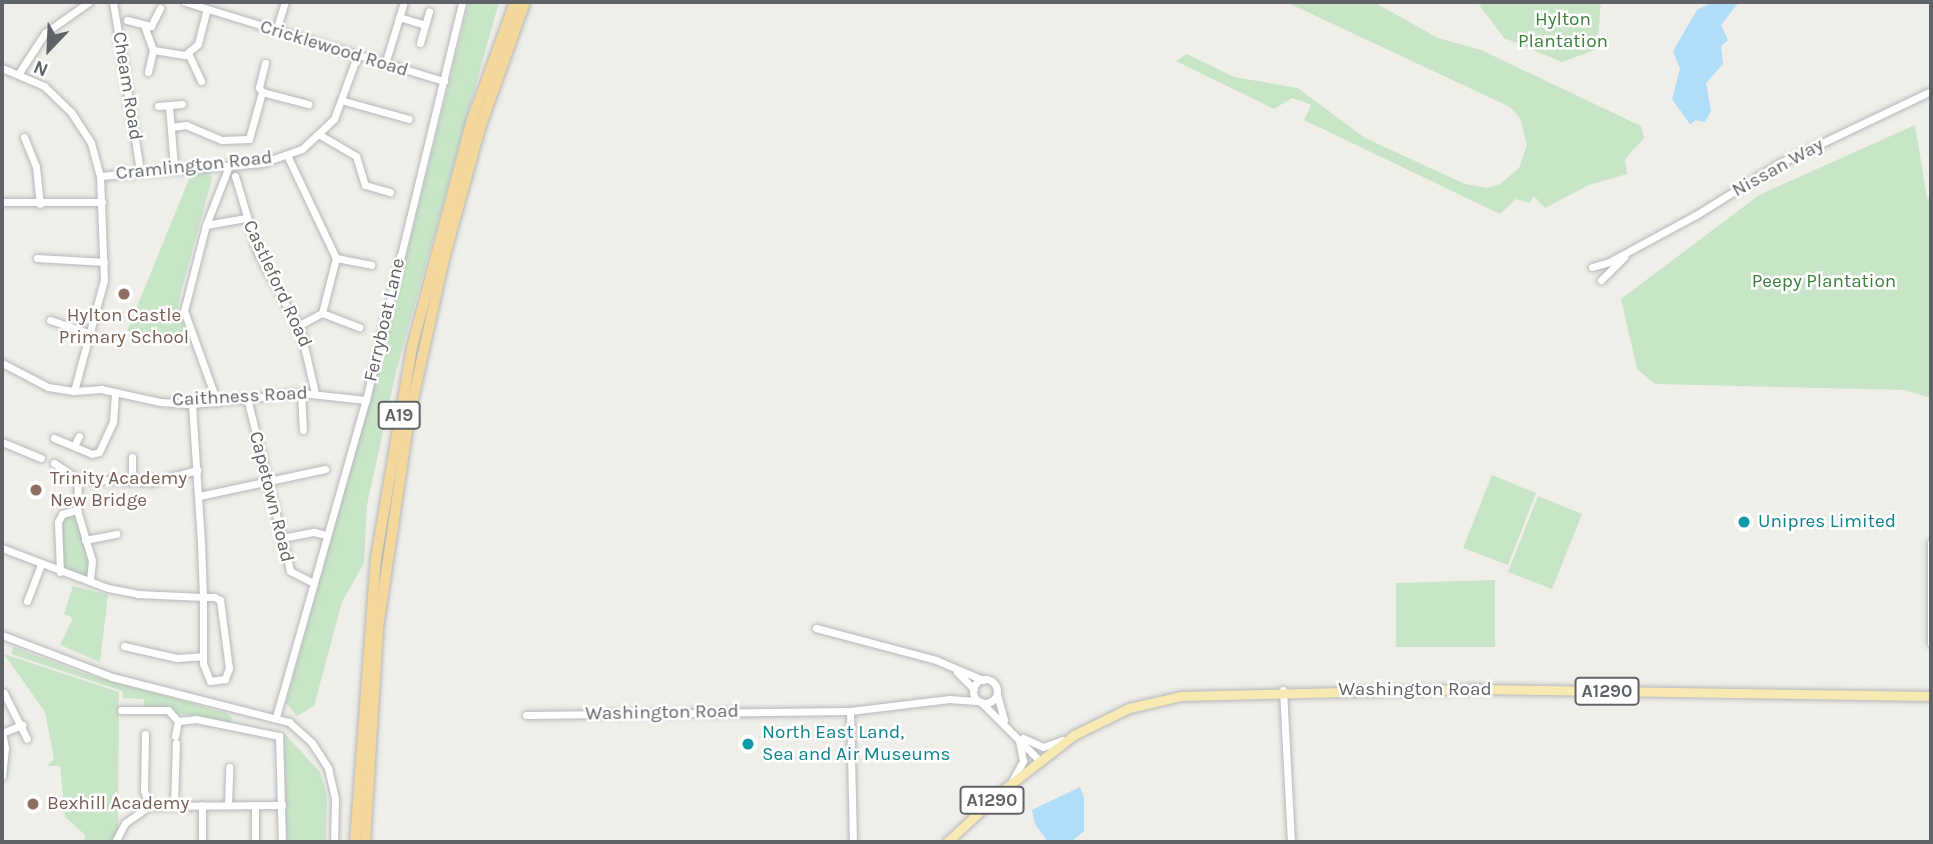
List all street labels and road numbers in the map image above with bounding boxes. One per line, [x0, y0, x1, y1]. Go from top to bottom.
street label: Cricklewood Road [257, 16, 411, 82]
street label: Cheam Road [107, 30, 147, 142]
street label: Nissan Way [1728, 134, 1828, 202]
street label: Cramlington Road [115, 146, 273, 186]
street label: Castleford Road [238, 217, 316, 351]
street label: Ferryboat Lane [360, 256, 410, 384]
street label: Caithness Road [172, 382, 308, 412]
road number: A19 [376, 400, 422, 430]
street label: Capetown Road [244, 429, 298, 565]
road number: A1290 [1574, 676, 1640, 706]
street label: Washington Road [1338, 679, 1492, 701]
street label: Washington Road [585, 700, 739, 726]
road number: A1290 [959, 786, 1025, 814]

